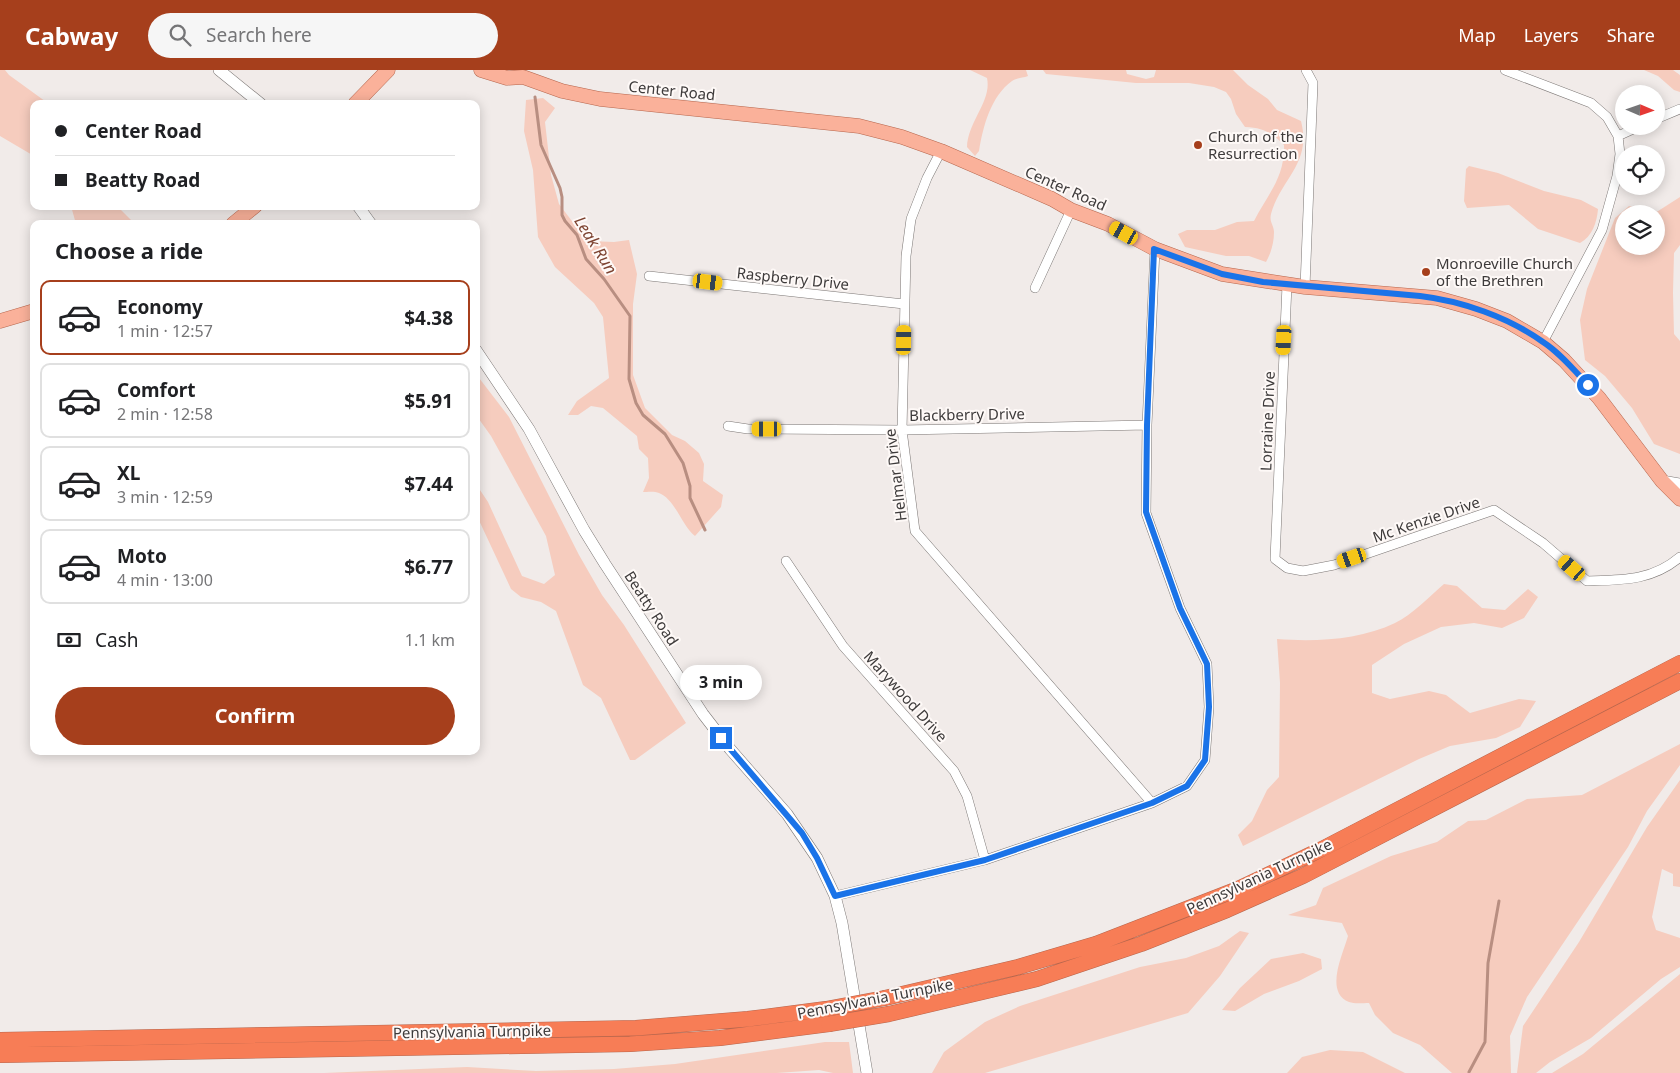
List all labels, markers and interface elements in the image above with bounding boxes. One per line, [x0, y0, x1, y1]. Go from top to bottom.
search box [148, 13, 498, 58]
text: Cabway [25, 19, 118, 52]
icon: search [166, 21, 194, 49]
text: Search here [206, 22, 312, 48]
text: Map [1458, 23, 1496, 47]
text: Layers [1524, 23, 1579, 47]
text: Share [1607, 23, 1655, 47]
street label: Center Road [628, 75, 716, 105]
north arrow [1615, 85, 1665, 135]
map controls [1615, 85, 1665, 255]
text: Center Road [85, 118, 202, 144]
place label: Church of the Resurrection [1208, 126, 1304, 163]
marker: Church of the Resurrection [1192, 139, 1204, 151]
button: locate [1615, 145, 1665, 195]
street label: Center Road [1022, 161, 1110, 215]
text: Beatty Road [85, 167, 200, 193]
button: layers [1615, 205, 1665, 255]
water label: Leak Run [570, 212, 622, 278]
car [1107, 219, 1140, 247]
text: Choose a ride [55, 235, 203, 265]
place label: Monroeville Church of the Brethren [1436, 253, 1573, 290]
street label: Raspberry Drive [736, 262, 850, 294]
marker: Monroeville Church of the Brethren [1420, 266, 1432, 278]
car [692, 273, 723, 291]
text: Economy [117, 294, 203, 320]
icon: car [57, 295, 102, 340]
text: $4.38 [404, 305, 453, 331]
text: 1 min · 12:57 [117, 320, 213, 342]
car [896, 325, 911, 355]
car [1275, 325, 1292, 355]
street label: Lorraine Drive [1255, 371, 1279, 471]
route start [1577, 374, 1599, 396]
text: Comfort [117, 377, 196, 403]
icon: car [57, 378, 102, 423]
text: $5.91 [404, 388, 453, 414]
text: 2 min · 12:58 [117, 403, 213, 425]
street label: Blackberry Drive [909, 403, 1025, 425]
car [752, 422, 782, 437]
street label: Helmar Drive [879, 428, 911, 522]
text: XL [117, 460, 140, 486]
icon: car [57, 461, 102, 506]
text: $7.44 [404, 471, 453, 497]
text: 3 min · 12:59 [117, 486, 213, 508]
street label: Mc Kenzie Drive [1370, 491, 1482, 547]
text: Moto [117, 543, 167, 569]
icon: car [57, 544, 102, 589]
car [1335, 546, 1368, 570]
car [1555, 552, 1588, 584]
text: $6.77 [404, 554, 453, 580]
street label: Beatty Road [620, 567, 684, 649]
text: 4 min · 13:00 [117, 569, 213, 591]
icon: cash [55, 626, 83, 654]
text: Cash [95, 627, 139, 653]
text: 1.1 km [405, 629, 455, 651]
street label: Marywood Drive [860, 646, 952, 746]
callout: 3 min [680, 666, 762, 700]
text: 3 min [699, 671, 743, 693]
button: Confirm [55, 687, 455, 745]
route end [710, 727, 732, 749]
street label: Pennsylvania Turnpike [1183, 834, 1335, 918]
street label: Pennsylvania Turnpike [795, 973, 955, 1023]
street label: Pennsylvania Turnpike [393, 1020, 551, 1042]

